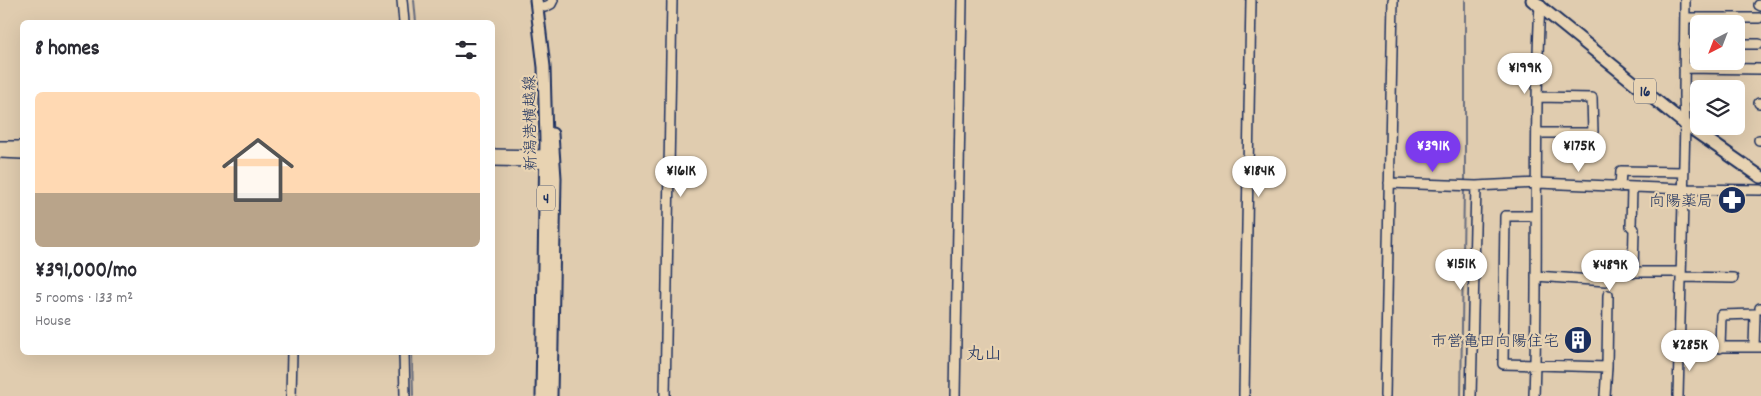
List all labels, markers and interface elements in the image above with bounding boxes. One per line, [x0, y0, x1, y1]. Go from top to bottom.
north arrow [1690, 15, 1745, 70]
map controls [1690, 15, 1745, 135]
text: 8 homes [35, 35, 100, 65]
icon: filters [452, 36, 480, 64]
pin: ¥199K [1490, 52, 1560, 95]
text: ¥199K [1508, 57, 1542, 80]
street label: 新潟港横越線 [519, 75, 544, 171]
road number: 16 [1634, 78, 1656, 104]
button: layers [1690, 80, 1745, 135]
icon: home [213, 125, 303, 215]
pin: ¥391K [1398, 130, 1468, 173]
pin: ¥175K [1544, 130, 1614, 173]
text: ¥391K [1416, 135, 1450, 158]
text: ¥175K [1563, 135, 1595, 158]
pin: ¥161K [646, 156, 716, 198]
pin: ¥184K [1224, 156, 1294, 198]
text: ¥161K [666, 160, 696, 183]
text: ¥184K [1243, 160, 1275, 183]
pharmacy icon: 向陽薬局 [1717, 185, 1747, 215]
road number: 4 [537, 186, 555, 210]
place label: 向陽薬局 [1649, 191, 1713, 214]
pin: ¥151K [1426, 248, 1496, 291]
pin: ¥489K [1575, 250, 1645, 292]
text: ¥151K [1446, 253, 1476, 276]
text: ¥489K [1592, 254, 1628, 277]
text: ¥391,000/mo [35, 257, 137, 287]
text: 5 rooms · 133 m² [35, 287, 133, 310]
text: House [35, 310, 71, 333]
building icon: 市営亀田向陽住宅 [1563, 325, 1593, 355]
pin: ¥285K [1655, 330, 1725, 372]
place label: 市営亀田向陽住宅 [1431, 331, 1559, 354]
text: ¥285K [1672, 334, 1708, 357]
district label: 丸山 [966, 343, 1002, 368]

